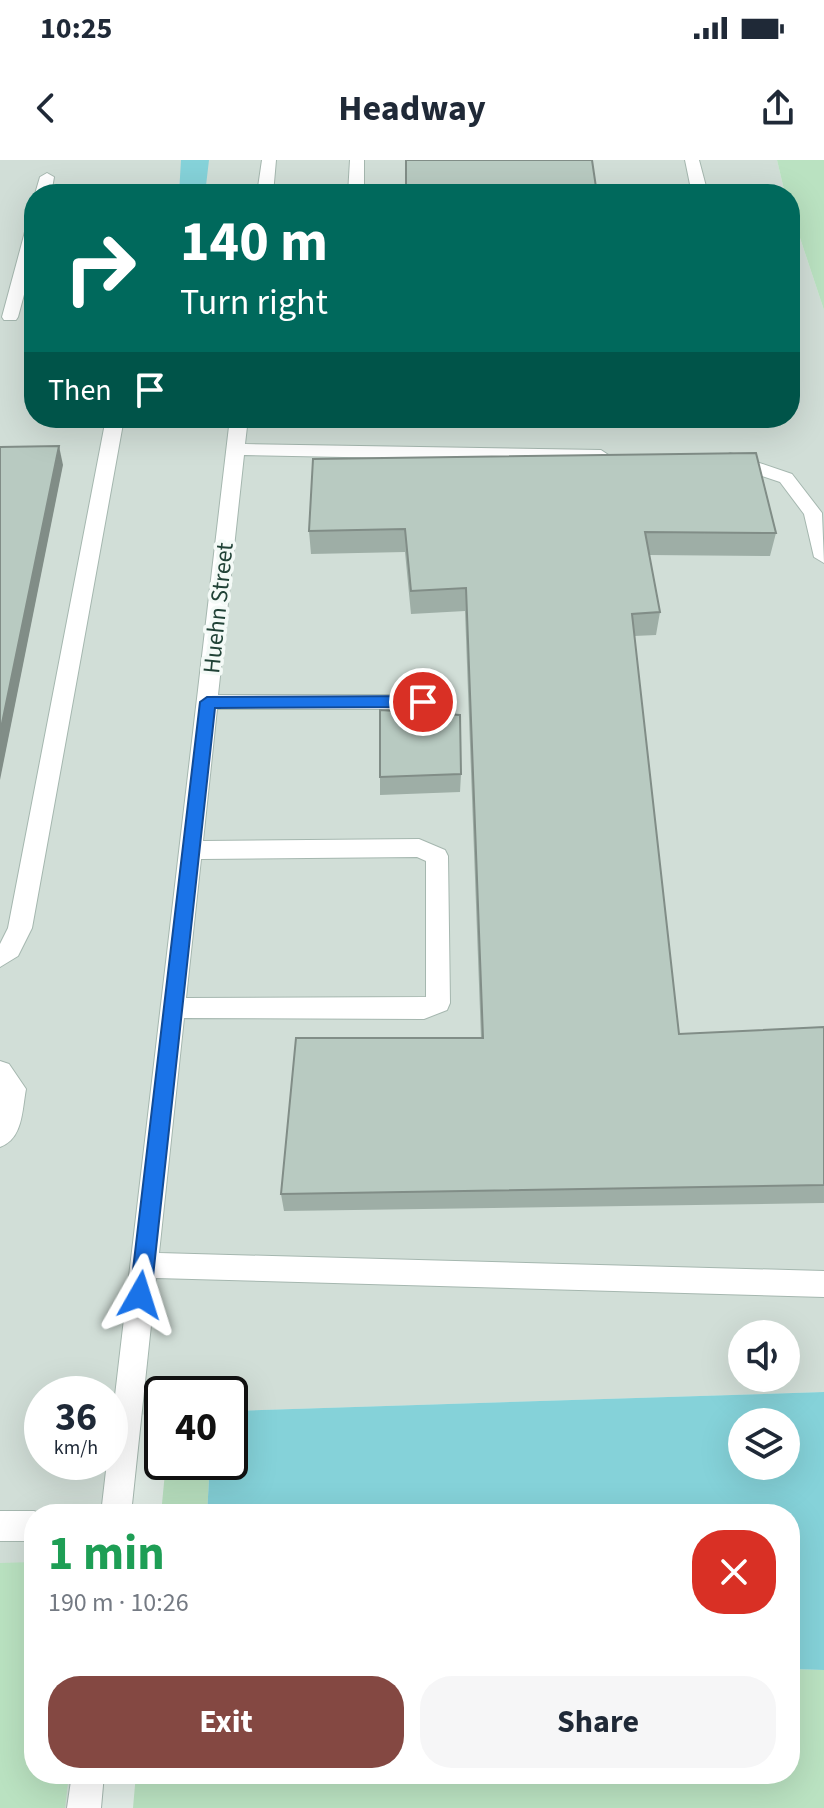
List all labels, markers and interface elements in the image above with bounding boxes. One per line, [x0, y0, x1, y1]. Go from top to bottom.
text: 10:25 [40, 7, 112, 50]
text: Headway [338, 83, 486, 134]
icon: back [24, 86, 68, 130]
icon: share [756, 86, 800, 130]
text: 140 m [180, 203, 328, 282]
icon: right [48, 216, 152, 320]
text: Turn right [180, 277, 328, 328]
icon: arrive [128, 368, 172, 412]
text: Then [48, 369, 112, 412]
street label: Huehn Street [194, 541, 243, 675]
pin [389, 668, 457, 736]
icon: arrive [401, 680, 445, 724]
position arrow [98, 1253, 182, 1337]
map controls [728, 1320, 800, 1480]
button: sound [728, 1320, 800, 1392]
speed limit sign: 40 [144, 1376, 248, 1480]
text: 36 [55, 1389, 97, 1446]
button: layers [728, 1408, 800, 1480]
text: km/h [54, 1434, 98, 1462]
text: 1 min [48, 1520, 165, 1588]
button: close [692, 1530, 776, 1614]
text: 190 m · 10:26 [48, 1584, 189, 1621]
button: Exit [48, 1676, 404, 1768]
button: Share [420, 1676, 776, 1768]

